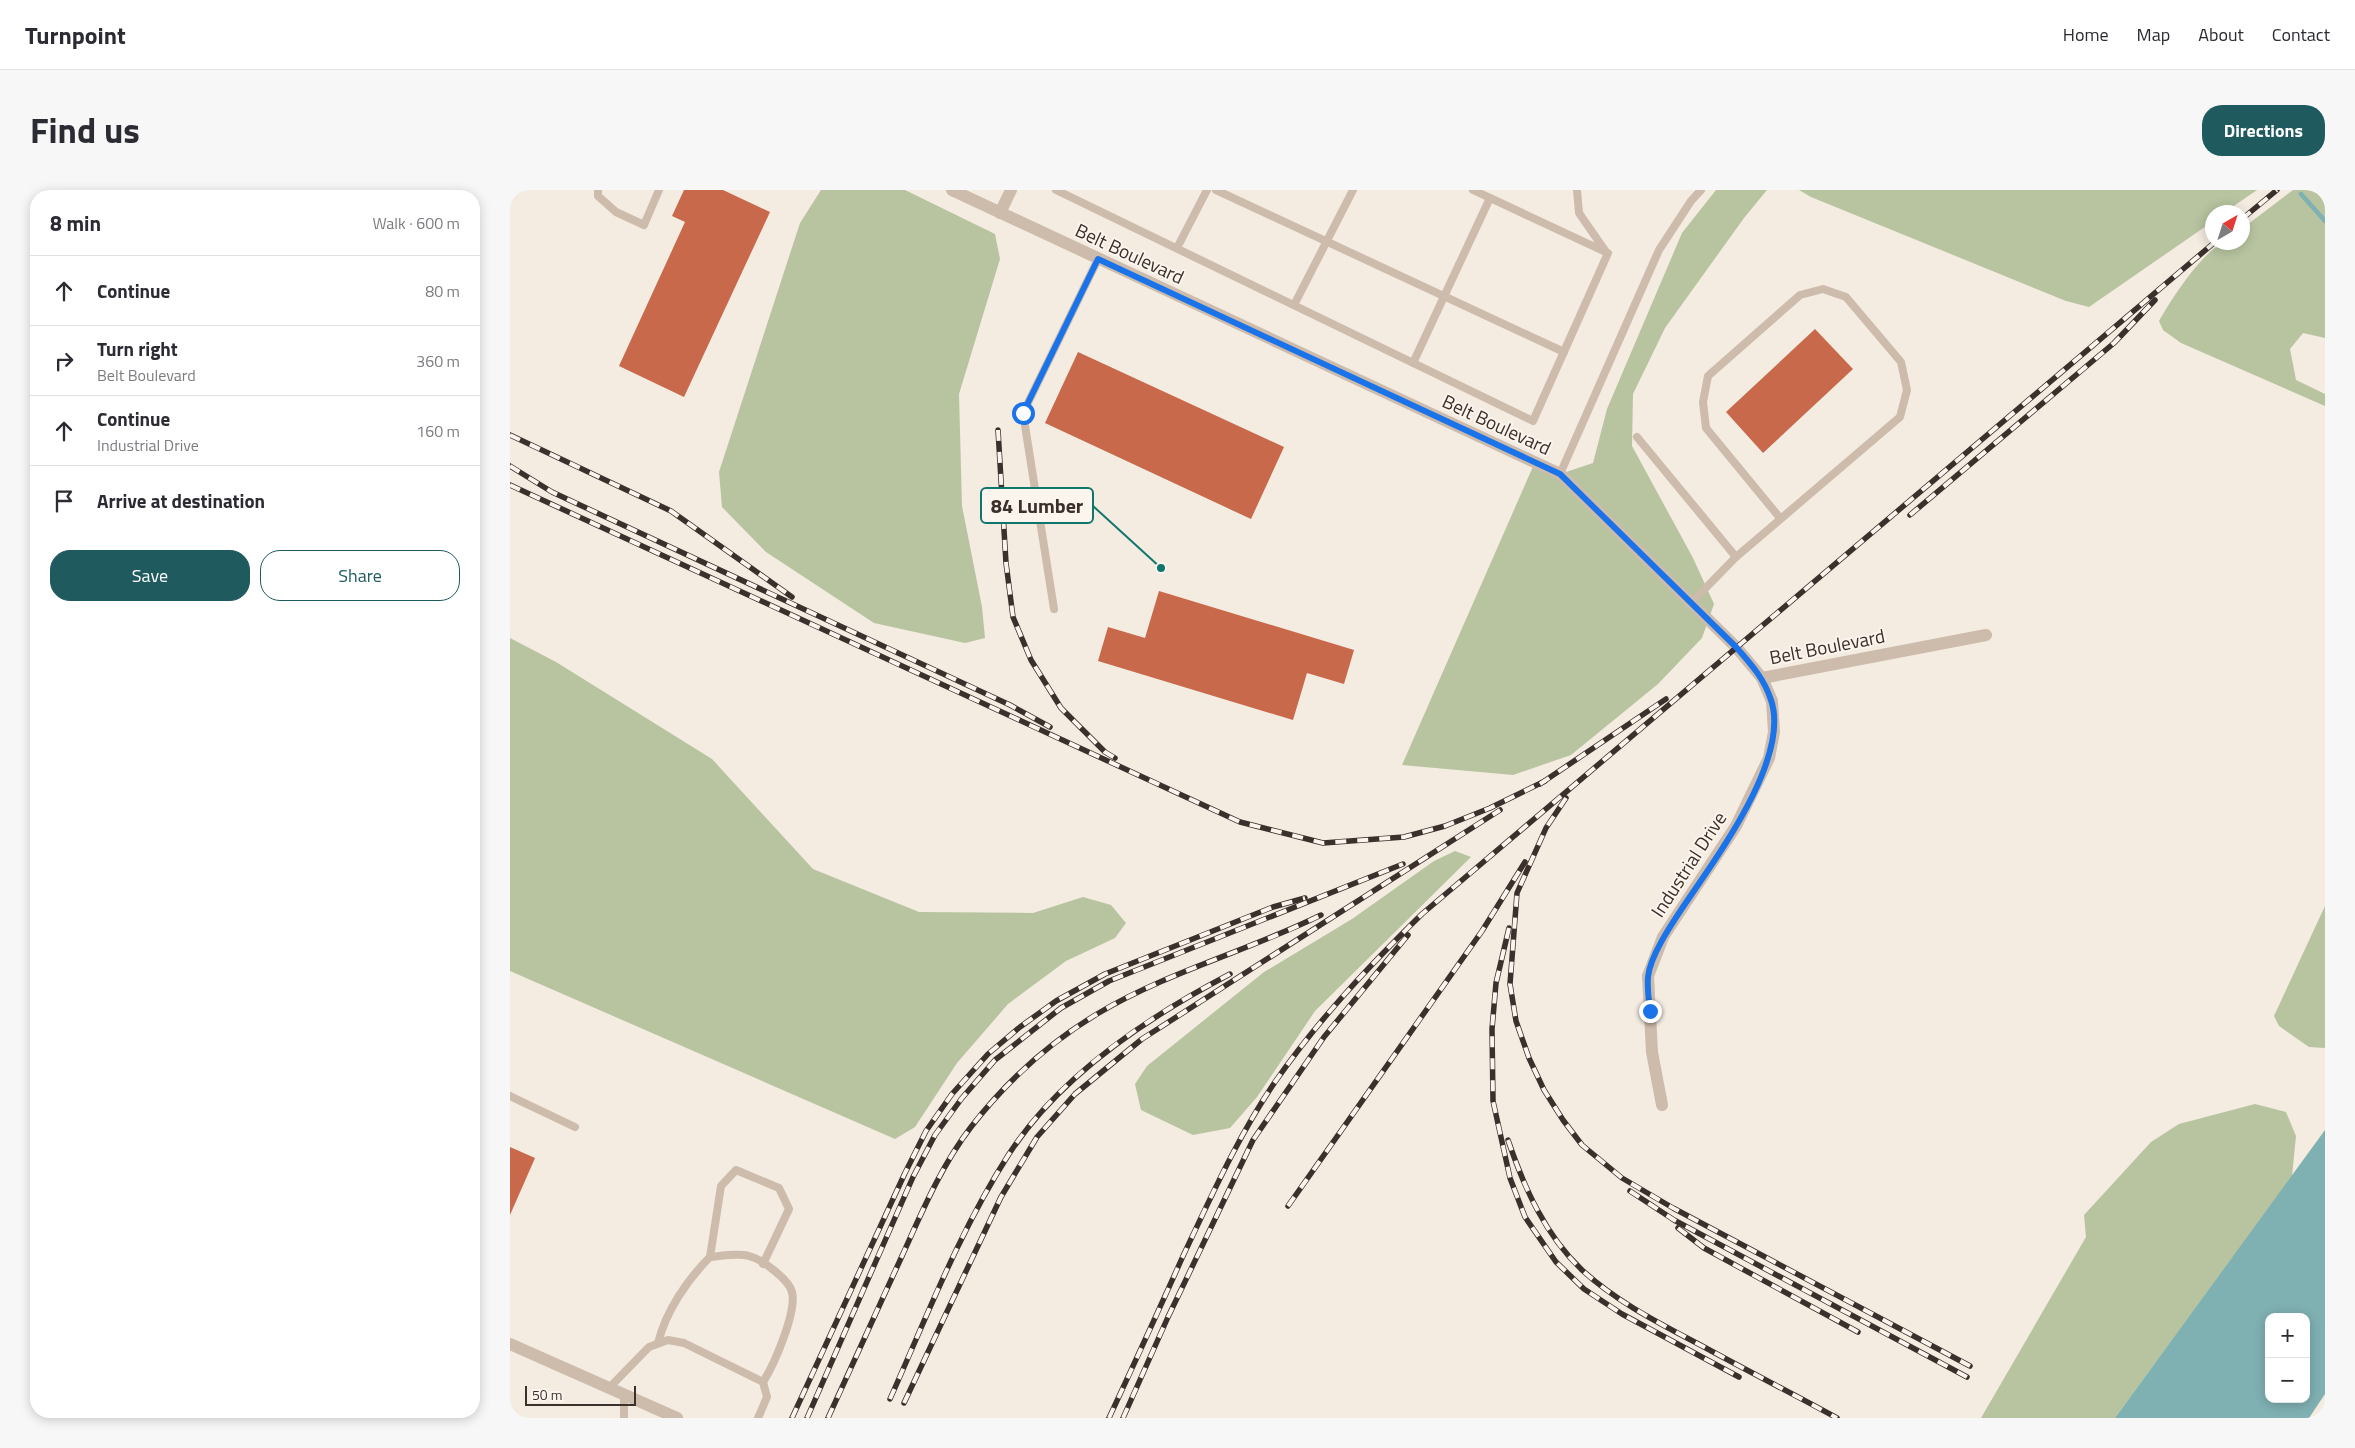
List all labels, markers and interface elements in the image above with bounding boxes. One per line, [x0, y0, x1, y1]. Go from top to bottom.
text: Turnpoint [25, 17, 126, 53]
text: Home [2063, 21, 2109, 48]
text: Map [2137, 21, 2170, 48]
text: About [2198, 21, 2244, 48]
text: Contact [2272, 21, 2330, 48]
text: Find us [30, 103, 140, 157]
button: Directions [2202, 105, 2325, 156]
north arrow [2205, 205, 2250, 250]
text: 8 min [50, 207, 101, 239]
text: Walk · 600 m [372, 211, 460, 235]
street label: Belt Boulevard [1071, 215, 1189, 291]
text: Continue [97, 276, 170, 305]
icon: ahead [50, 277, 78, 305]
text: 80 m [425, 279, 460, 303]
text: Turn right [97, 334, 178, 363]
icon: right [50, 347, 78, 375]
text: 360 m [416, 349, 460, 373]
text: Belt Boulevard [97, 363, 196, 387]
street label: Belt Boulevard [1438, 386, 1556, 462]
route start [1012, 402, 1035, 425]
text: Continue [97, 404, 170, 433]
icon: ahead [50, 417, 78, 445]
text: 160 m [416, 419, 460, 443]
text: Industrial Drive [97, 433, 199, 457]
text: Arrive at destination [97, 486, 265, 515]
icon: arrive [50, 487, 78, 515]
callout: 84 Lumber [981, 488, 1093, 523]
text: 84 Lumber [991, 490, 1084, 521]
button: Save [50, 550, 250, 601]
button: Share [260, 550, 460, 601]
street label: Belt Boulevard [1767, 621, 1887, 671]
street label: Industrial Drive [1643, 805, 1733, 923]
route end [1639, 1000, 1662, 1023]
map controls [2265, 1313, 2310, 1403]
button: + [2265, 1313, 2310, 1358]
button: − [2265, 1358, 2310, 1403]
scale bar [525, 1383, 636, 1406]
text: 50 m [532, 1384, 562, 1405]

